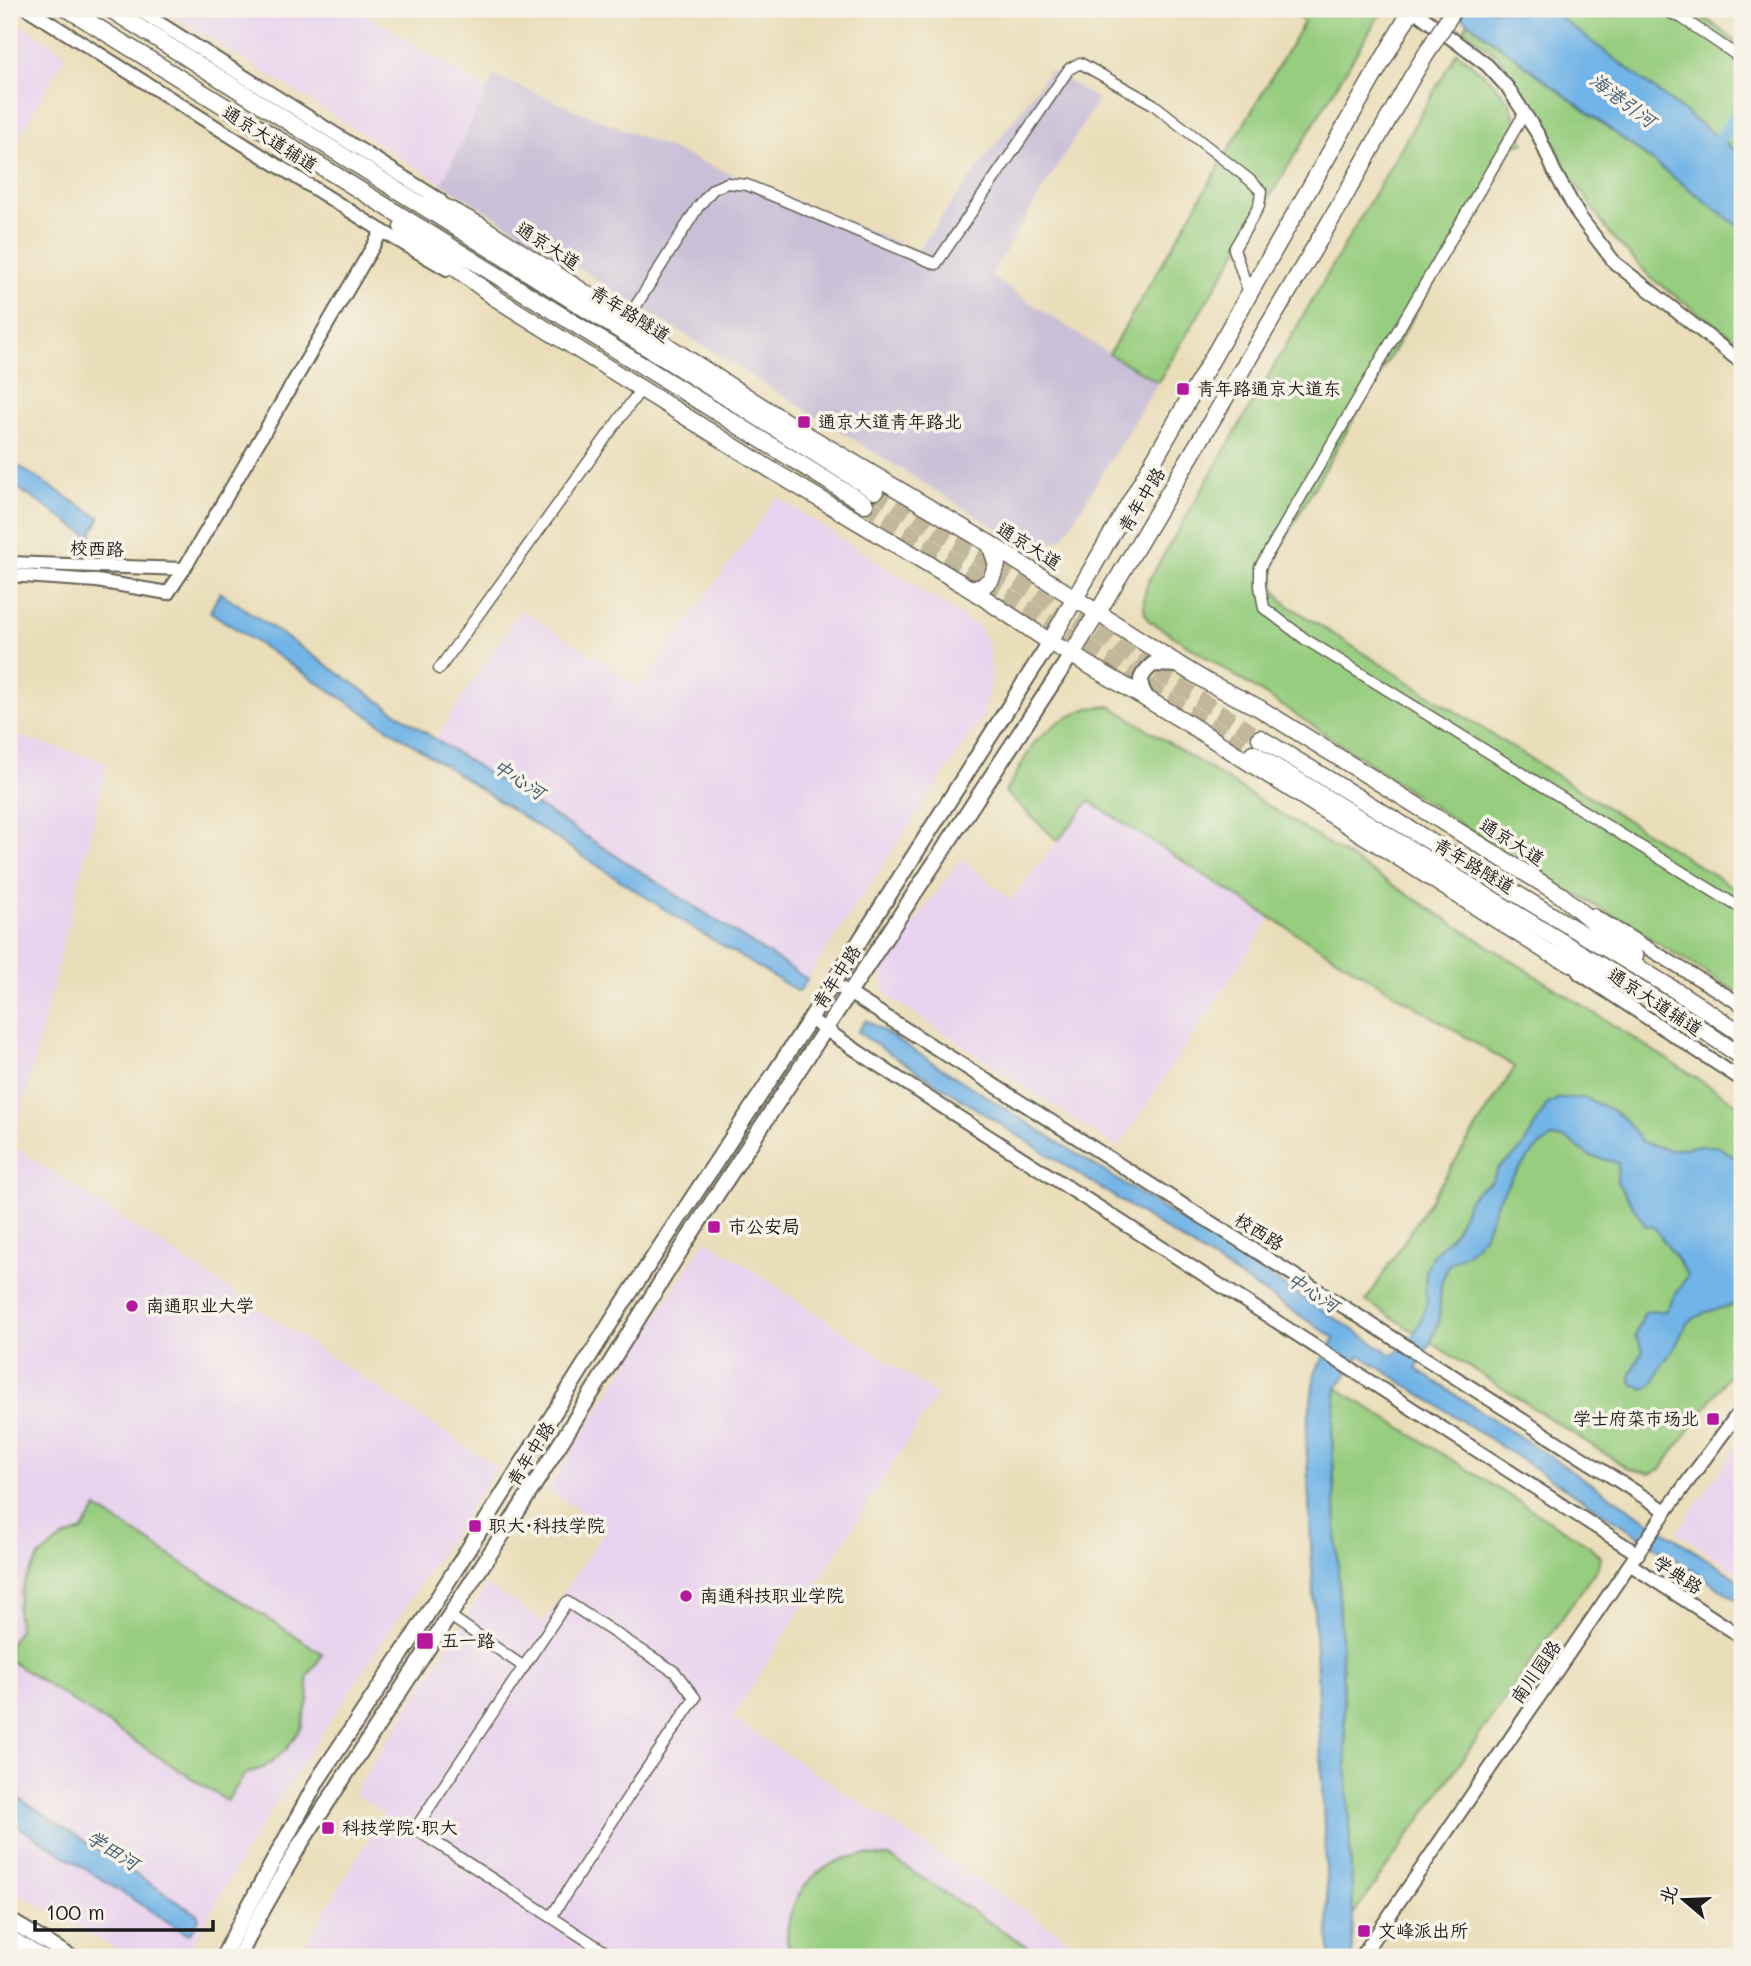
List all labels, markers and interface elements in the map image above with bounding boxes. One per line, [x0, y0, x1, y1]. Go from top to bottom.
water label: 海港引河 [1585, 67, 1664, 134]
street label: 通京大道辅道 [218, 99, 323, 177]
street label: 通京大道 [512, 215, 585, 275]
street label: 青年路隧道 [586, 279, 675, 347]
place label: 青年路通京大道东 [1197, 376, 1341, 400]
marker: 青年路通京大道东 [1175, 381, 1191, 397]
place label: 通京大道青年路北 [818, 409, 962, 433]
marker: 通京大道青年路北 [796, 414, 812, 430]
street label: 青年中路 [1112, 462, 1170, 537]
street label: 通京大道 [993, 516, 1066, 574]
street label: 校西路 [70, 535, 124, 561]
water label: 中心河 [489, 753, 552, 806]
street label: 通京大道 [1476, 812, 1549, 870]
street label: 青年路隧道 [1430, 832, 1519, 899]
street label: 青年中路 [806, 940, 866, 1013]
street label: 通京大道辅道 [1604, 962, 1707, 1041]
street label: 校西路 [1230, 1207, 1289, 1256]
place label: 市公安局 [728, 1214, 800, 1238]
marker: 市公安局 [706, 1219, 722, 1235]
water label: 中心河 [1283, 1266, 1346, 1319]
place label: 南通职业大学 [146, 1293, 254, 1317]
marker: 南通职业大学 [124, 1298, 140, 1314]
place label: 学士府菜市场北 [1573, 1406, 1699, 1430]
marker: 学士府菜市场北 [1705, 1411, 1721, 1427]
street label: 青年中路 [501, 1417, 559, 1490]
place label: 职大·科技学院 [489, 1513, 605, 1537]
marker: 职大·科技学院 [467, 1518, 483, 1534]
street label: 学典路 [1649, 1549, 1708, 1599]
place label: 南通科技职业学院 [700, 1583, 844, 1607]
marker: 南通科技职业学院 [678, 1588, 694, 1604]
place label: 五一路 [441, 1628, 495, 1652]
marker: 五一路 [415, 1631, 435, 1651]
street label: 南川园路 [1505, 1635, 1566, 1708]
place label: 科技学院·职大 [342, 1815, 458, 1839]
marker: 科技学院·职大 [320, 1820, 336, 1836]
water label: 学田河 [82, 1824, 147, 1877]
north arrow [1650, 1864, 1720, 1934]
text: 北 [1653, 1881, 1682, 1907]
scale bar [35, 1889, 214, 1933]
text: 100 m [46, 1898, 105, 1925]
place label: 文峰派出所 [1378, 1918, 1468, 1942]
marker: 文峰派出所 [1356, 1923, 1372, 1939]

